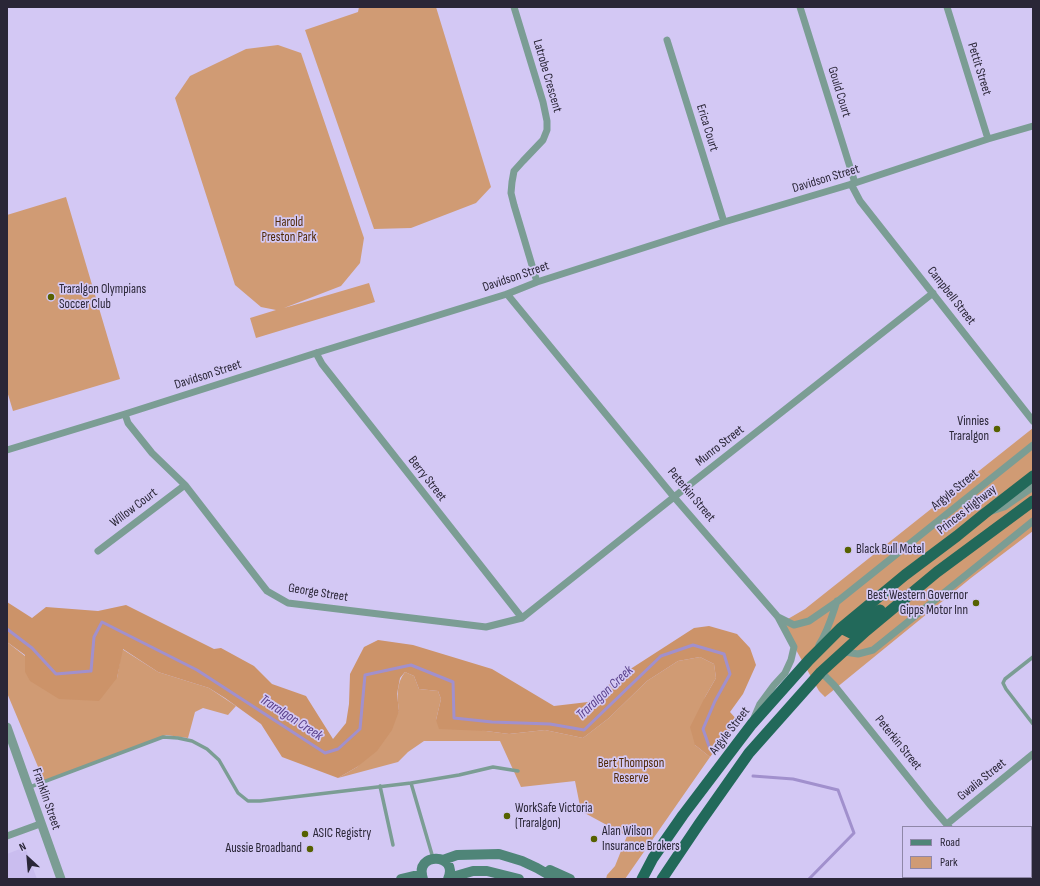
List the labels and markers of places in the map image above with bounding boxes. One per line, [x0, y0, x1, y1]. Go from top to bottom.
place label: Traralgon Olympians Soccer Club [59, 282, 146, 313]
marker: Traralgon Olympians Soccer Club [46, 292, 56, 302]
place label: Vinnies Traralgon [949, 414, 989, 445]
marker: Vinnies Traralgon [992, 424, 1002, 434]
place label: Black Bull Motel [856, 542, 924, 558]
marker: Black Bull Motel [843, 545, 853, 555]
place label: Best Western Governor Gipps Motor Inn [867, 588, 968, 619]
marker: Best Western Governor Gipps Motor Inn [971, 598, 981, 608]
place label: WorkSafe Victoria (Traralgon) [515, 801, 592, 832]
marker: WorkSafe Victoria (Traralgon) [502, 811, 512, 821]
place label: Alan Wilson Insurance Brokers [602, 824, 680, 855]
place label: ASIC Registry [313, 826, 371, 842]
marker: ASIC Registry [300, 829, 310, 839]
marker: Alan Wilson Insurance Brokers [589, 834, 599, 844]
place label: Aussie Broadband [226, 841, 302, 857]
marker: Aussie Broadband [305, 844, 315, 854]

